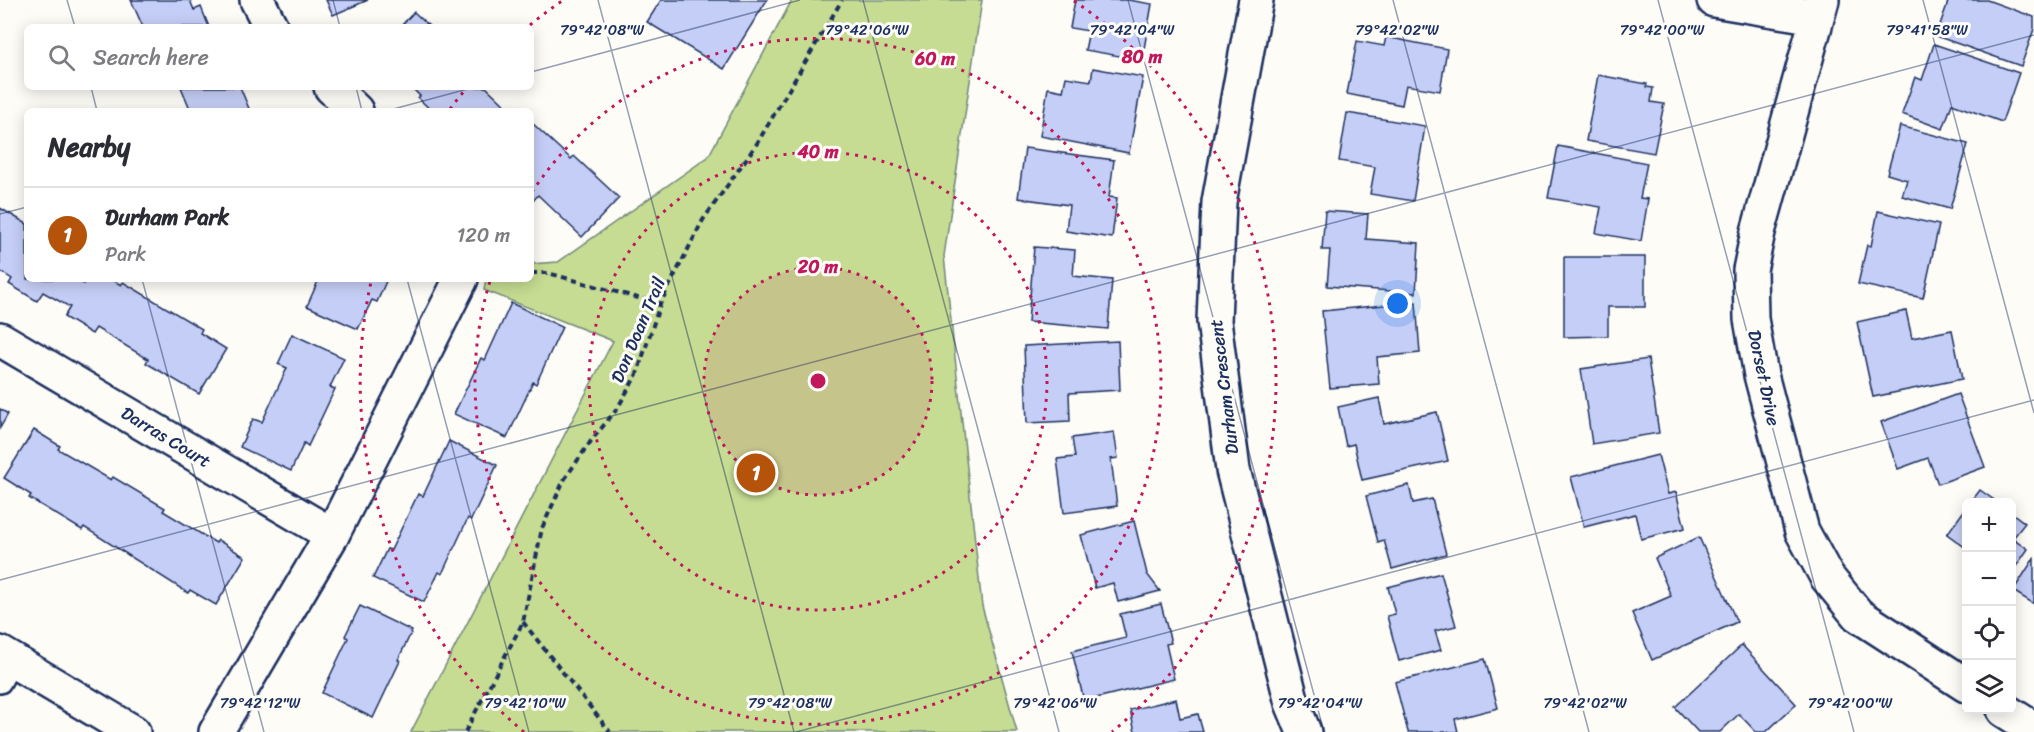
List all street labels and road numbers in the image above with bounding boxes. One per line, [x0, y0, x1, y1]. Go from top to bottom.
street label: Don Doan Trail [601, 271, 675, 388]
street label: Durham Crescent [1200, 317, 1248, 457]
street label: Dorset Drive [1738, 327, 1790, 429]
street label: Darras Court [115, 397, 218, 477]

